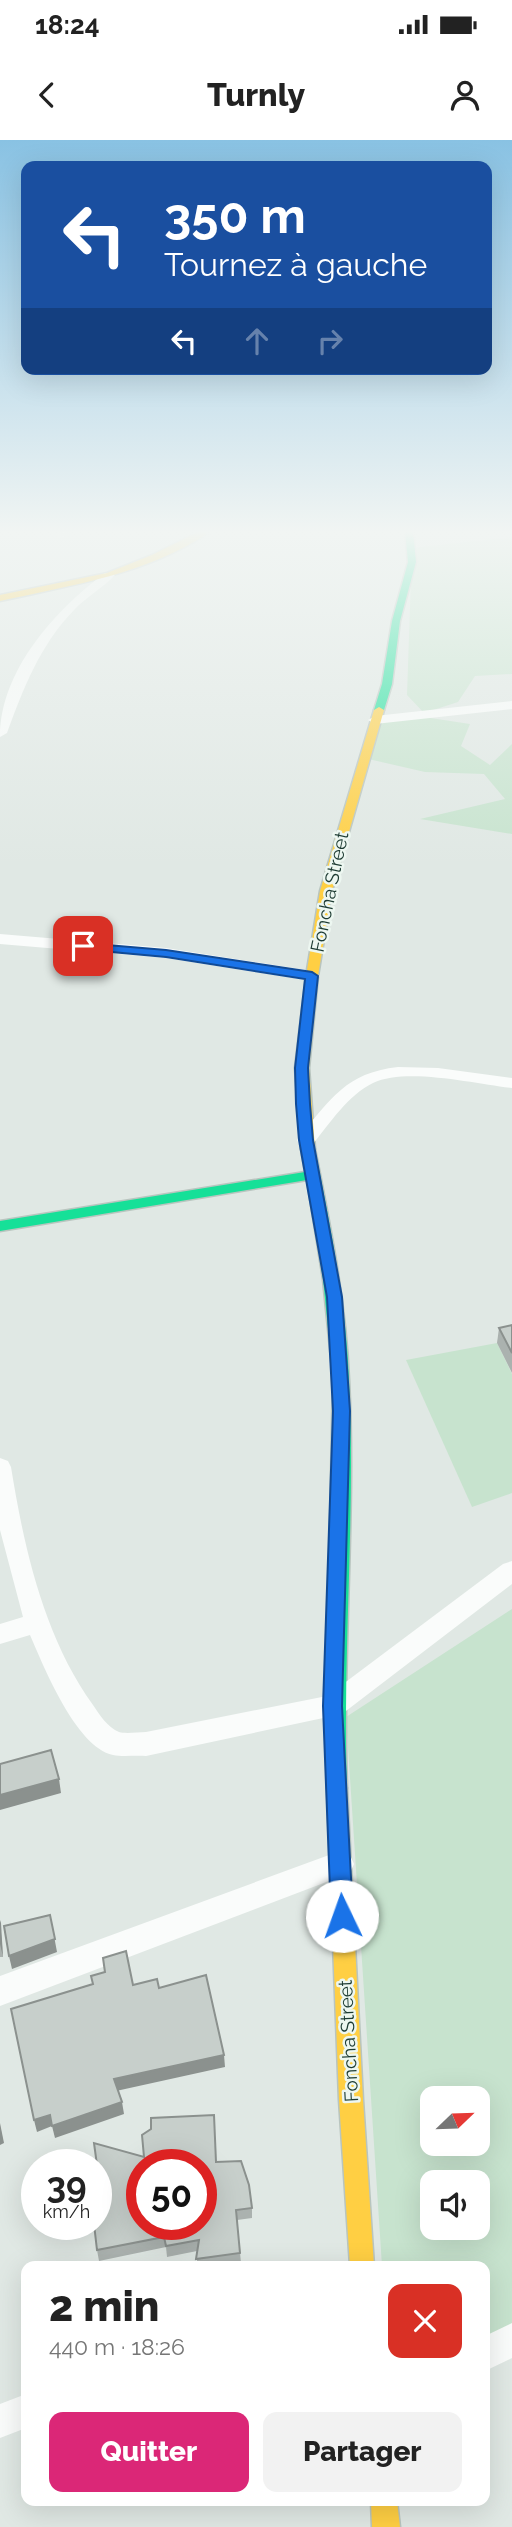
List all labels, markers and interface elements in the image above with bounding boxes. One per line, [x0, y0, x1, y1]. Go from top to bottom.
text: 18:24 [35, 10, 99, 40]
icon: back [28, 76, 66, 114]
text: Turnly [207, 76, 305, 113]
icon: person [446, 76, 484, 114]
text: 350 m [164, 187, 306, 244]
icon: left [49, 189, 140, 280]
text: Tournez à gauche [164, 246, 427, 283]
icon: left [165, 322, 203, 360]
icon: ahead [238, 322, 276, 360]
icon: right [311, 322, 349, 360]
street label: Foncha Street [306, 829, 353, 954]
pin [53, 916, 113, 976]
icon: arrive [64, 927, 102, 965]
position arrow [305, 1879, 379, 1953]
street label: Foncha Street [334, 1979, 362, 2103]
north arrow [420, 2086, 490, 2156]
map controls [420, 2086, 490, 2240]
speed limit sign: 50 [126, 2149, 217, 2240]
text: 39 [46, 2165, 87, 2206]
button: sound [420, 2170, 490, 2240]
text: km/h [43, 2201, 90, 2222]
text: 2 min [49, 2282, 159, 2331]
button: close [388, 2284, 462, 2358]
text: 440 m · 18:26 [49, 2333, 185, 2360]
button: Quitter [49, 2412, 249, 2492]
button: Partager [263, 2412, 462, 2492]

